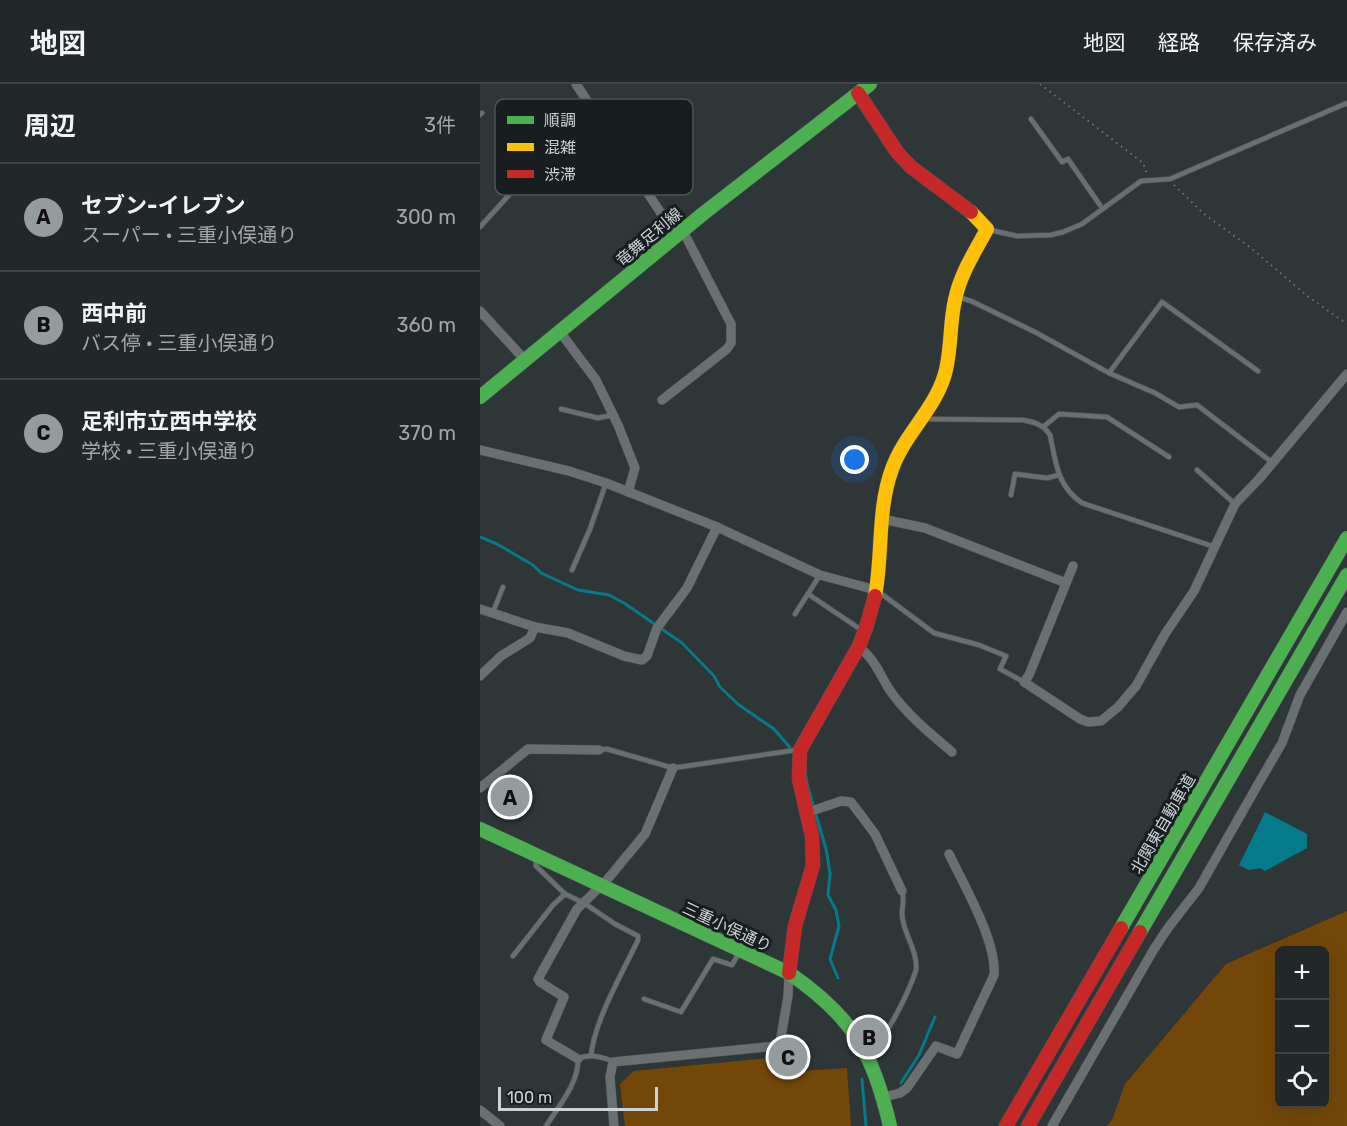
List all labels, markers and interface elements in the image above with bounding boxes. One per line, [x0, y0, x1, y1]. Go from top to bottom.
text: 地図 [30, 27, 86, 60]
text: 地図 [1083, 30, 1125, 55]
text: 経路 [1158, 30, 1200, 55]
text: 保存済み [1233, 30, 1317, 55]
legend [495, 99, 693, 195]
text: 周辺 [24, 111, 76, 142]
text: 順調 [544, 111, 576, 130]
text: 3件 [424, 113, 456, 137]
text: 混雑 [544, 138, 576, 157]
text: 渋滞 [544, 165, 576, 184]
text: セブン-イレブン [81, 192, 246, 219]
street label: 竜舞足利線 [612, 204, 686, 270]
text: A [36, 205, 51, 229]
text: 300 m [396, 205, 456, 229]
text: スーパー · 三重小俣通り [81, 223, 297, 247]
text: 西中前 [81, 300, 147, 327]
text: B [36, 313, 51, 337]
text: 360 m [397, 313, 456, 337]
text: バス停 · 三重小俣通り [81, 331, 277, 355]
text: 足利市立西中学校 [81, 408, 257, 435]
text: C [36, 421, 51, 445]
text: 370 m [398, 421, 456, 445]
text: 学校 · 三重小俣通り [81, 439, 257, 463]
your location [840, 445, 869, 474]
street label: 北関東自動車道 [1127, 771, 1199, 877]
pin: A [490, 774, 530, 820]
street label: 三重小俣通り [679, 898, 775, 956]
map controls [1275, 946, 1329, 1108]
button: + [1275, 946, 1329, 1000]
button: − [1275, 1000, 1329, 1054]
pin: B [850, 1014, 888, 1060]
pin: C [768, 1034, 808, 1080]
button: locate [1275, 1054, 1329, 1108]
scale bar [498, 1084, 658, 1112]
text: 100 m [507, 1088, 552, 1107]

